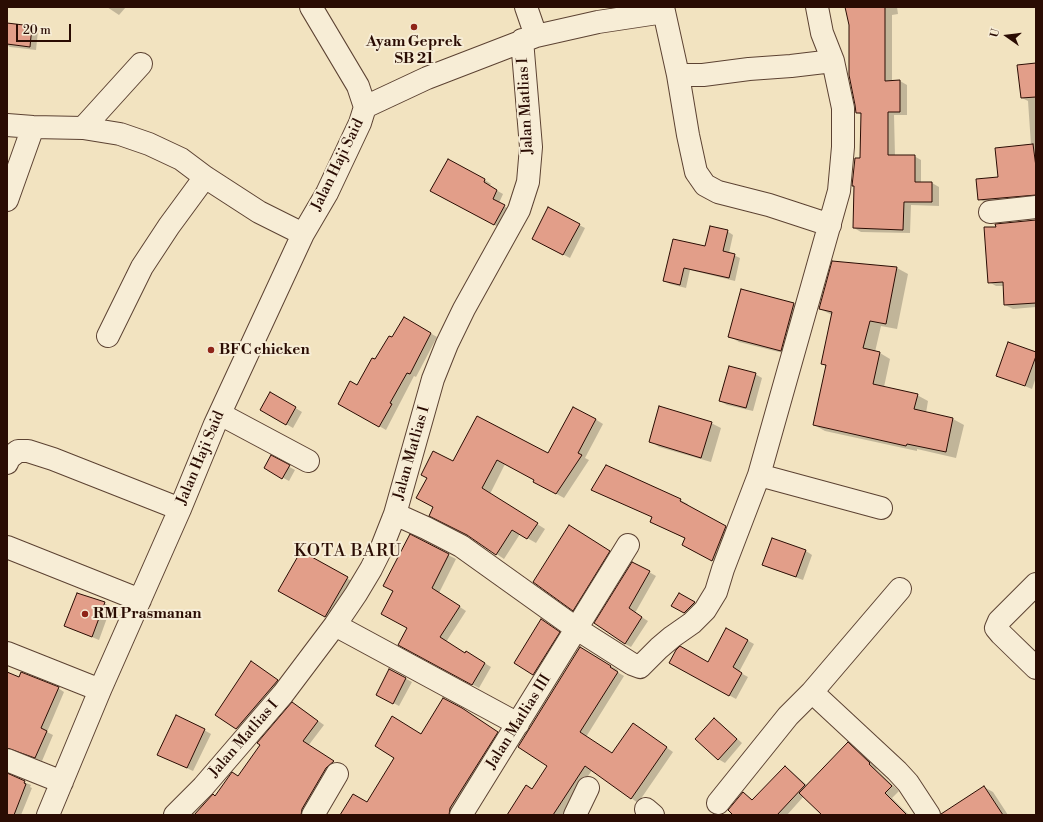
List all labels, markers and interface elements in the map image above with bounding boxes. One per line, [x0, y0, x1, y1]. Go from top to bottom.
scale bar [18, 16, 73, 42]
north arrow [987, 16, 1027, 56]
marker: Ayam Geprek SB 21 [409, 22, 419, 32]
text: 20 m [23, 23, 51, 38]
text: U [988, 27, 1003, 39]
place label: Ayam Geprek SB 21 [366, 33, 462, 68]
street label: Jalan Matlias I [514, 57, 538, 155]
street label: Jalan Haji Said [308, 116, 368, 214]
place label: BFC chicken [219, 341, 310, 359]
marker: BFC chicken [206, 345, 216, 355]
street label: Jalan Matlias I [390, 404, 434, 502]
street label: Jalan Haji Said [173, 408, 229, 508]
district label: KOTA BARU [294, 542, 402, 562]
place label: RM Prasmanan [93, 605, 201, 623]
marker: RM Prasmanan [80, 609, 90, 619]
street label: Jalan Matlias III [483, 671, 555, 773]
street label: Jalan Matlias I [205, 697, 283, 781]

